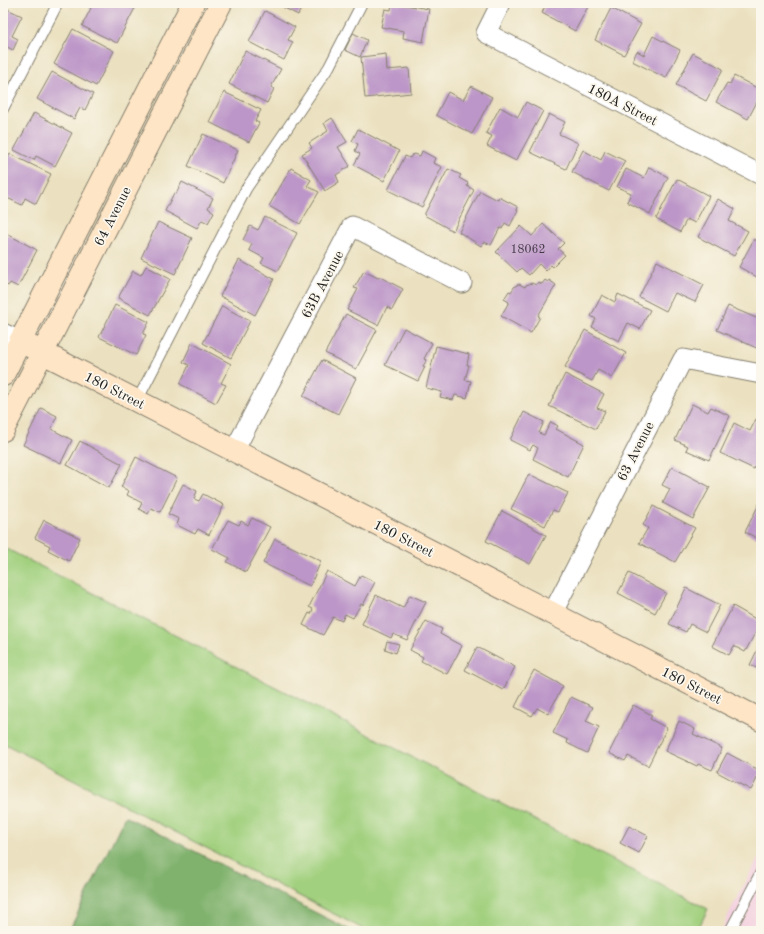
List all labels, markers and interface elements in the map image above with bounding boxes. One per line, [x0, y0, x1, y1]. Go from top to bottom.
street label: 180A Street [585, 81, 660, 128]
street label: 64 Avenue [92, 184, 134, 248]
house number: 18062 [511, 244, 545, 256]
street label: 63B Avenue [299, 248, 347, 321]
street label: 180 Street [82, 370, 147, 412]
street label: 63 Avenue [615, 419, 657, 483]
street label: 180 Street [371, 518, 436, 560]
street label: 180 Street [659, 665, 724, 707]

